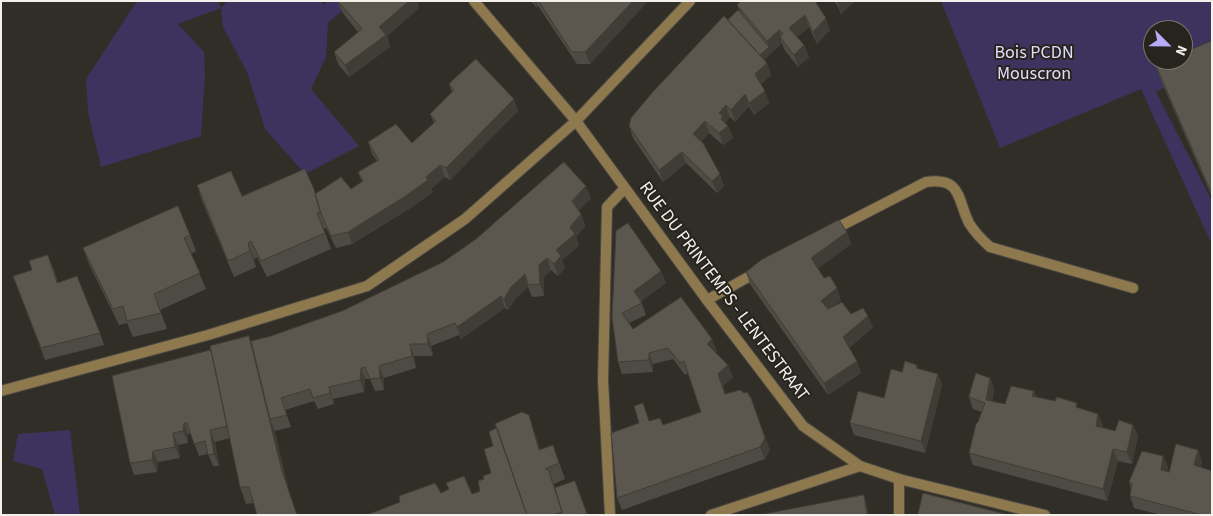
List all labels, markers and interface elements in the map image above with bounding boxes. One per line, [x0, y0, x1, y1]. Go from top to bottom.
north arrow [1143, 20, 1193, 70]
text: N [1170, 42, 1192, 59]
park label: Bois PCDN Mouscron [994, 43, 1074, 86]
street label: RUE DU PRINTEMPS - LENTESTRAAT [633, 178, 813, 406]

